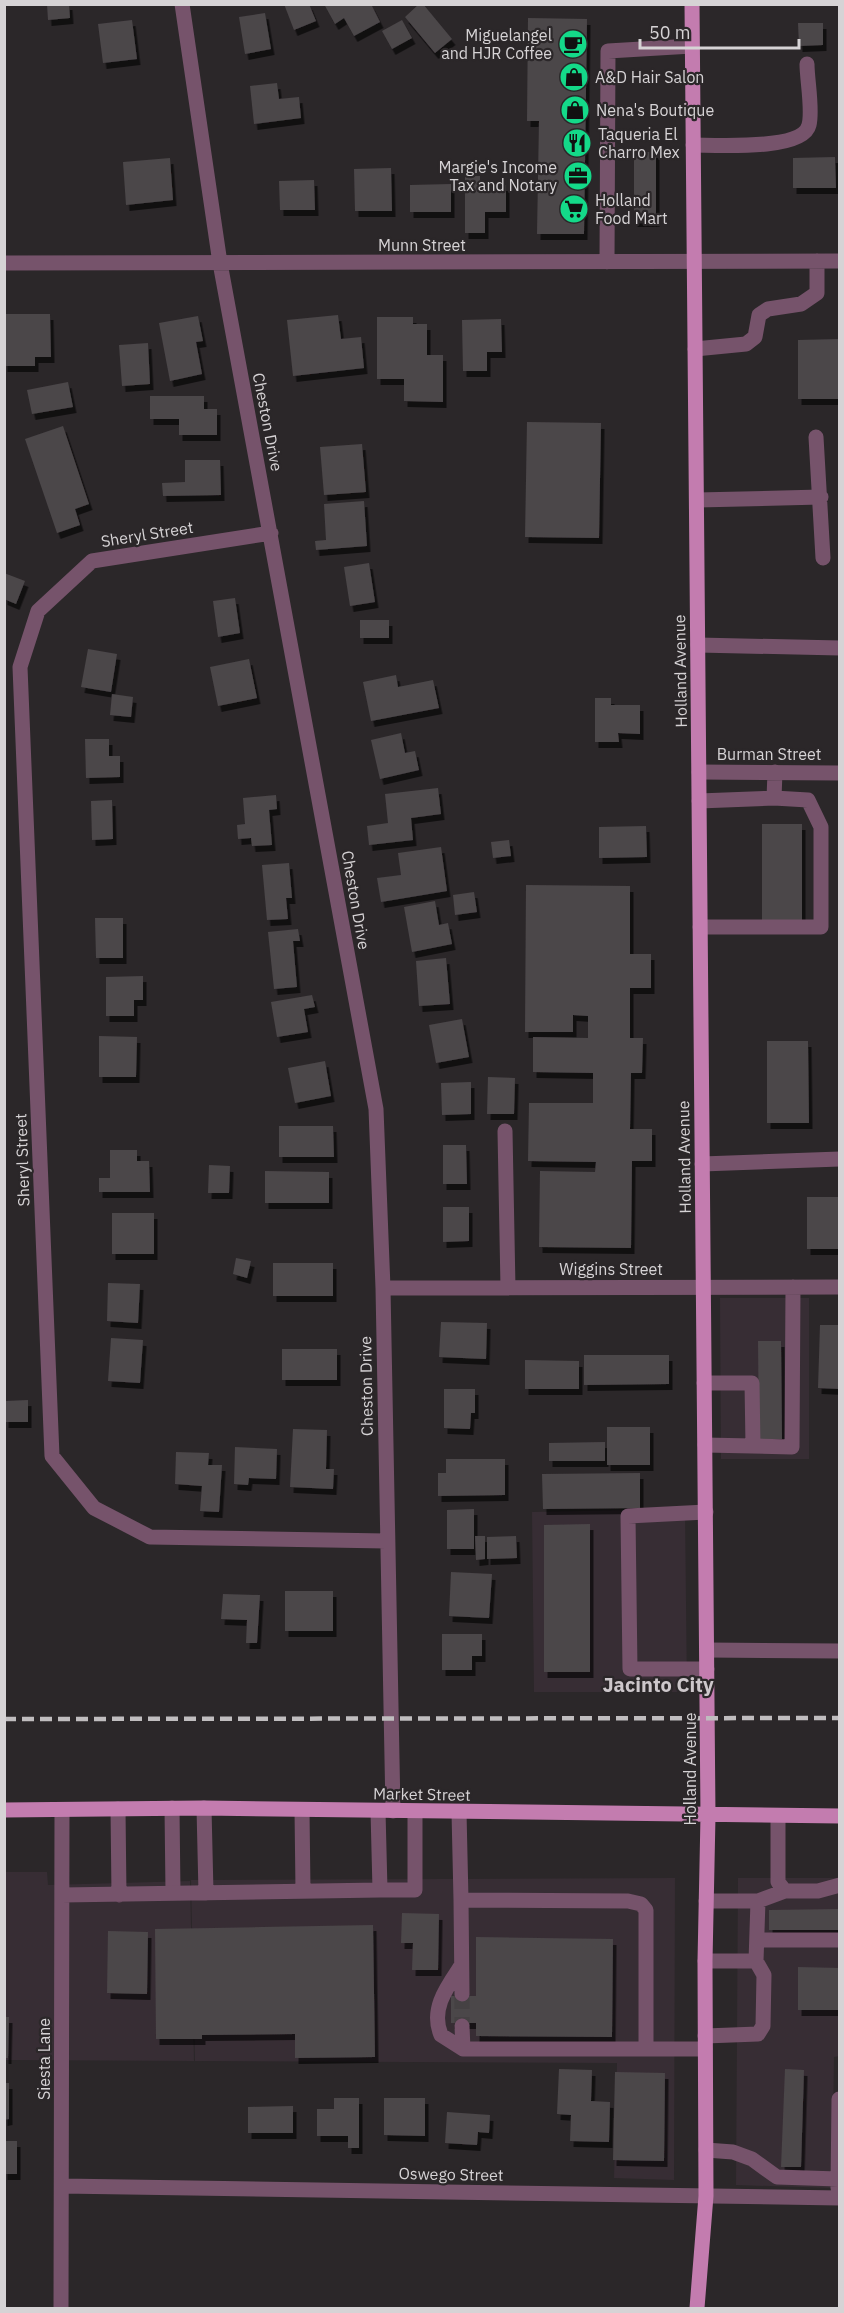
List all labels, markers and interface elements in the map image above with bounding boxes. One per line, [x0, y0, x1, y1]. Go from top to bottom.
scale bar [640, 12, 799, 50]
text: 50 m [649, 21, 691, 44]
place label: Miguelangel and HJR Coffee [441, 25, 552, 63]
cafe icon: Miguelangel and HJR Coffee [557, 28, 589, 60]
shop icon: A&D Hair Salon [558, 61, 590, 93]
place label: A&D Hair Salon [595, 67, 704, 87]
shop icon: Nena's Boutique [559, 94, 591, 126]
place label: Nena's Boutique [596, 100, 714, 120]
place label: Taqueria El Charro Mex [598, 124, 680, 162]
restaurant icon: Taqueria El Charro Mex [561, 127, 593, 159]
place label: Margie's Income Tax and Notary [438, 157, 557, 195]
office icon: Margie's Income Tax and Notary [562, 160, 594, 192]
place label: Holland Food Mart [595, 190, 668, 228]
supermarket icon: Holland Food Mart [558, 193, 590, 225]
street label: Munn Street [378, 235, 466, 255]
street label: Cheston Drive [249, 371, 287, 473]
street label: Sheryl Street [99, 517, 195, 551]
street label: Holland Avenue [669, 614, 691, 728]
street label: Burman Street [717, 744, 821, 764]
street label: Cheston Drive [337, 849, 375, 951]
street label: Holland Avenue [673, 1100, 695, 1214]
street label: Sheryl Street [10, 1113, 34, 1207]
street label: Wiggins Street [559, 1259, 663, 1279]
street label: Cheston Drive [355, 1336, 377, 1436]
district label: Jacinto City [602, 1671, 714, 1698]
street label: Holland Avenue [680, 1712, 700, 1826]
street label: Market Street [373, 1783, 471, 1805]
street label: Siesta Lane [34, 2018, 54, 2100]
street label: Oswego Street [398, 2163, 504, 2185]

